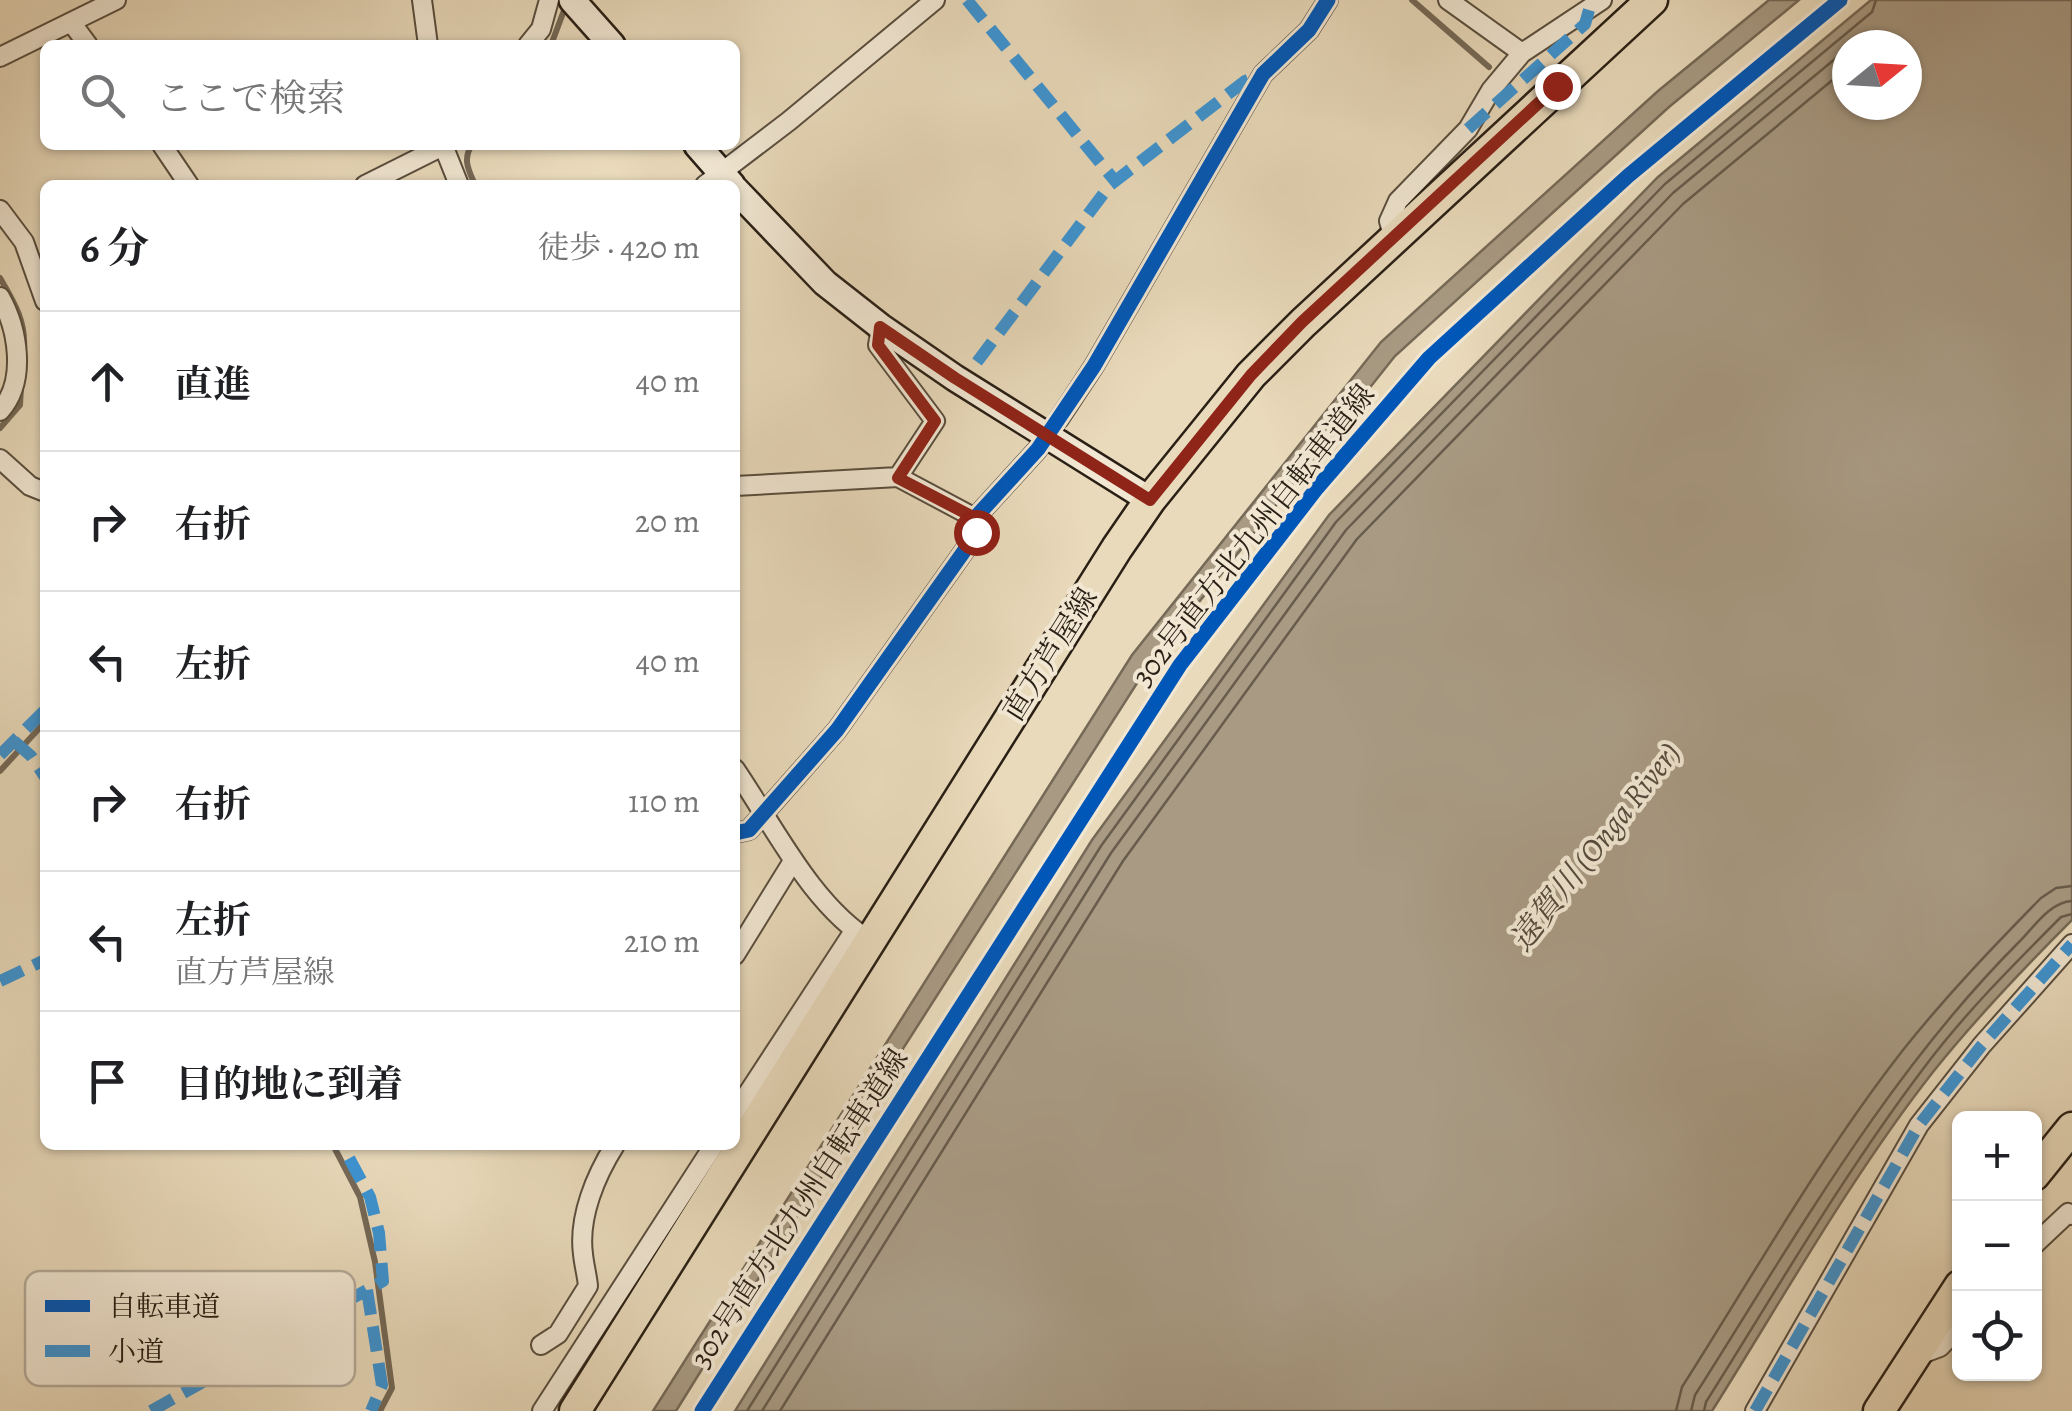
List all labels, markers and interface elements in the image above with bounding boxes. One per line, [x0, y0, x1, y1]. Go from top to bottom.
north arrow [1832, 30, 1922, 120]
search box [40, 40, 740, 150]
route end [1535, 64, 1581, 110]
icon: search [75, 68, 130, 123]
text: ここで検索 [155, 72, 345, 124]
text: 6 分 [80, 219, 149, 276]
text: 徒歩 · 420 m [537, 225, 700, 269]
icon: ahead [80, 354, 135, 409]
text: 直進 [175, 358, 251, 410]
text: 40 m [635, 359, 700, 403]
street label: 302号直方北九州自転車道線 [1123, 376, 1383, 694]
icon: right [80, 494, 135, 549]
text: 右折 [175, 498, 251, 550]
text: 20 m [635, 499, 700, 543]
route start [954, 510, 1000, 556]
street label: 直方芦屋線 [993, 580, 1107, 728]
icon: left [80, 634, 135, 689]
text: 左折 [175, 638, 251, 690]
text: 40 m [635, 639, 700, 683]
water label: 遠賀川 (Onga River) [1499, 732, 1691, 960]
icon: right [80, 774, 135, 829]
text: 右折 [175, 778, 251, 830]
text: 110 m [628, 779, 700, 823]
text: 左折 [175, 894, 251, 946]
icon: left [80, 914, 135, 969]
text: 210 m [624, 919, 700, 963]
text: 直方芦屋線 [175, 950, 335, 994]
street label: 302号直方北九州自転車道線 [681, 1041, 917, 1375]
icon: arrive [80, 1054, 135, 1109]
text: 目的地に到着 [175, 1058, 403, 1110]
map controls [1952, 1111, 2042, 1381]
button: + [1952, 1111, 2042, 1201]
button: − [1952, 1201, 2042, 1291]
legend [25, 1271, 355, 1386]
text: 自転車道 [108, 1288, 220, 1326]
button: locate [1952, 1291, 2042, 1381]
text: 小道 [108, 1333, 164, 1371]

